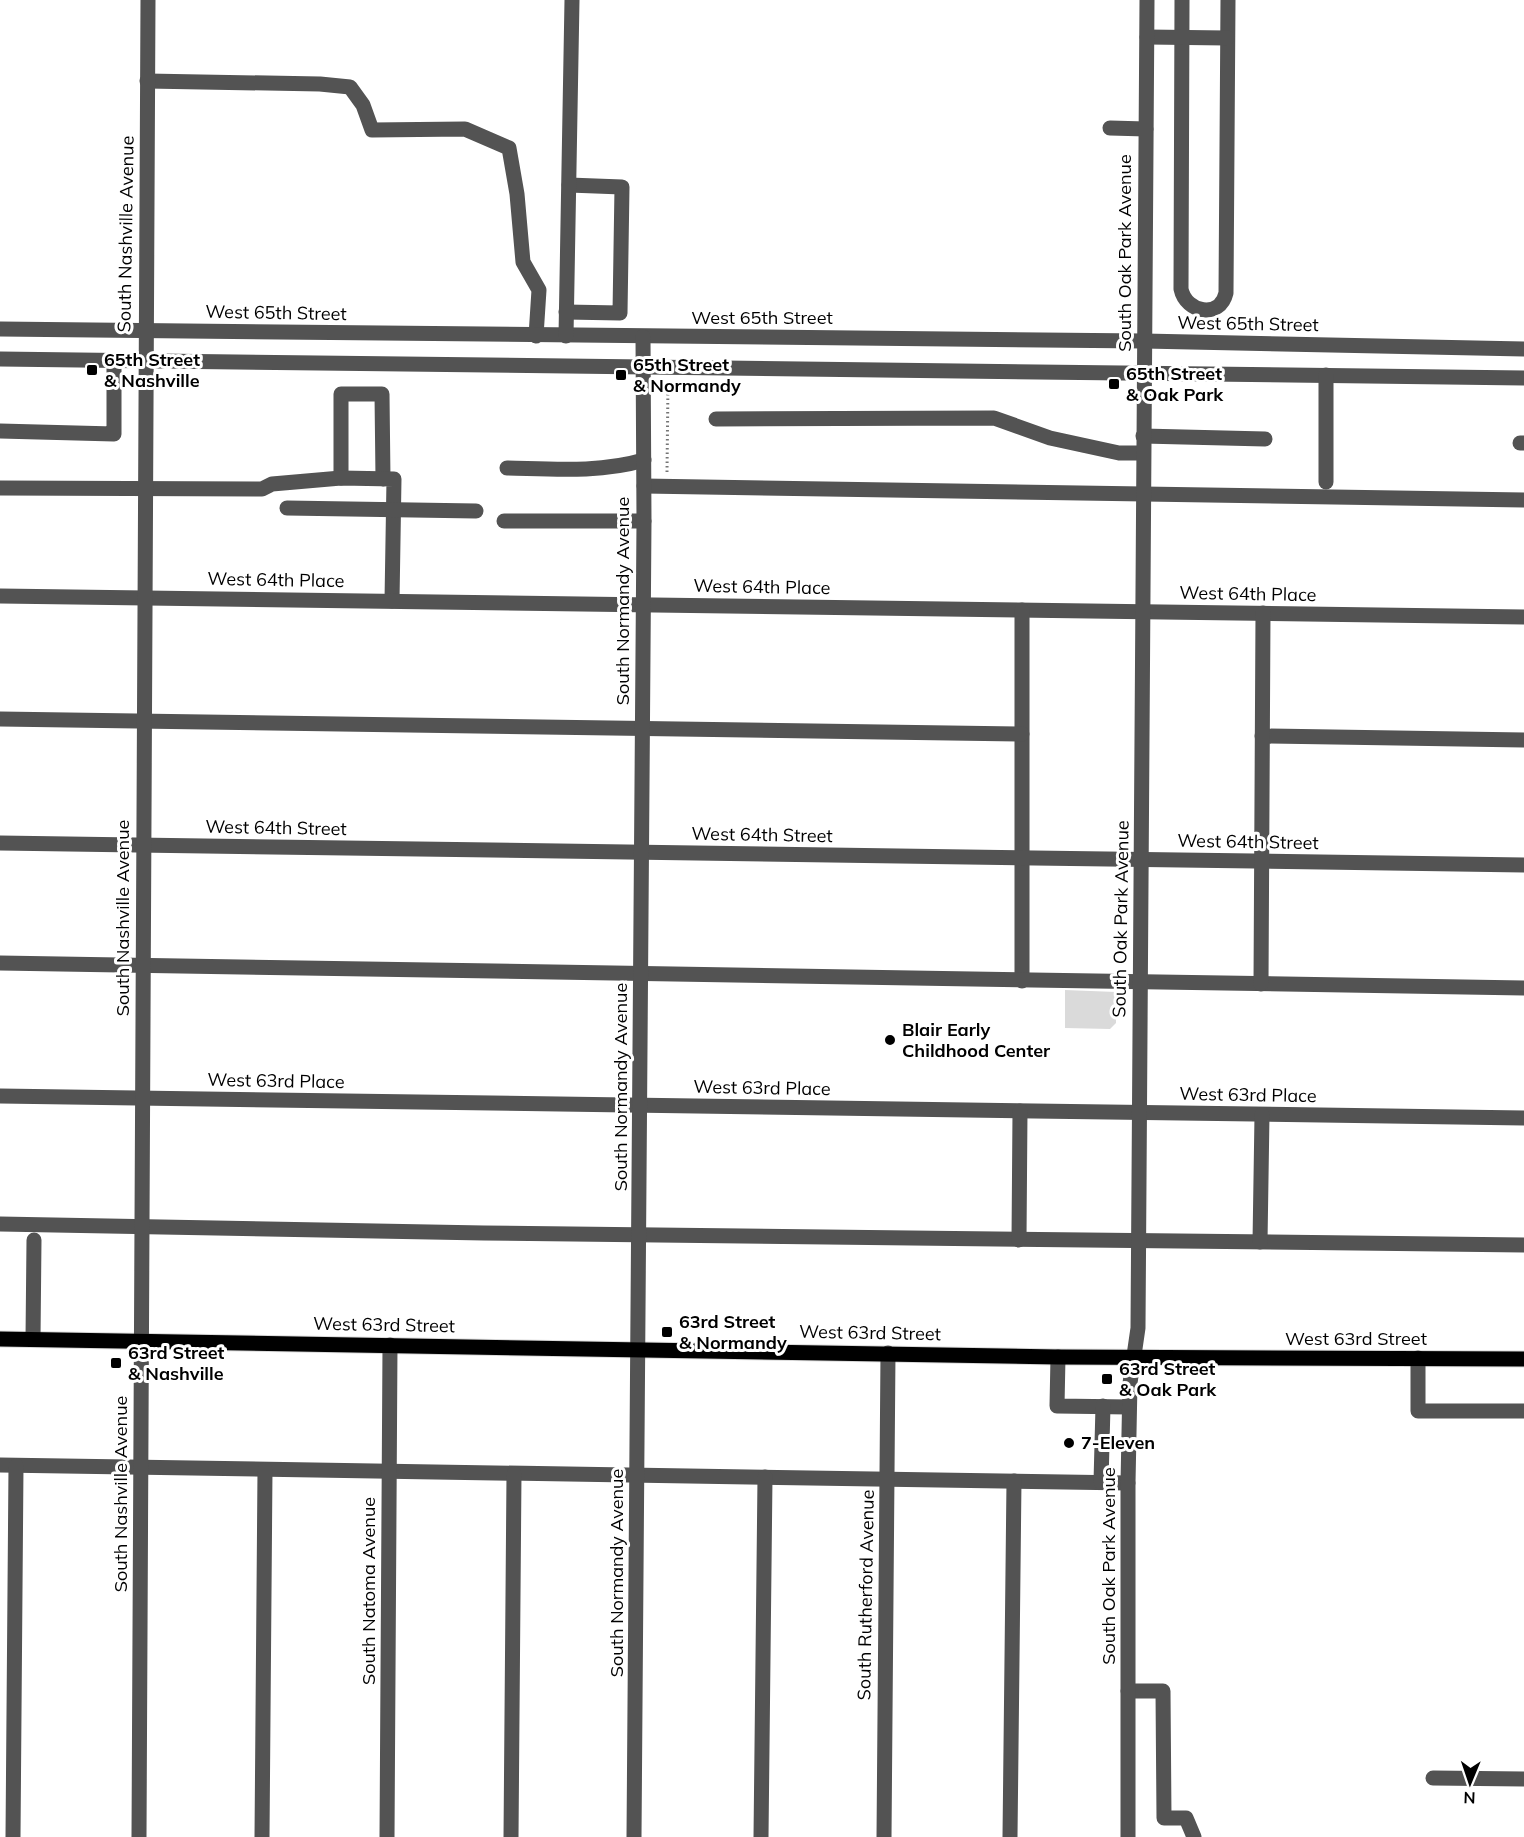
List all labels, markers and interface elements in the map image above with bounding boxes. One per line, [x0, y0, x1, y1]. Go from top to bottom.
street label: South Nashville Avenue [112, 135, 139, 333]
street label: South Oak Park Avenue [1113, 154, 1136, 352]
street label: West 65th Street [205, 300, 347, 325]
street label: West 65th Street [691, 306, 833, 329]
street label: West 65th Street [1177, 311, 1319, 336]
place label: 65th Street & Nashville [104, 348, 200, 392]
place label: 65th Street & Normandy [633, 353, 741, 397]
place label: 65th Street & Oak Park [1126, 362, 1224, 406]
marker: 65th Street & Nashville [85, 363, 99, 377]
marker: 65th Street & Normandy [614, 368, 628, 382]
marker: 65th Street & Oak Park [1107, 377, 1121, 391]
street label: South Normandy Avenue [611, 497, 634, 705]
street label: West 64th Place [207, 567, 345, 592]
street label: West 64th Place [693, 574, 831, 599]
street label: West 64th Place [1179, 581, 1317, 606]
street label: West 64th Street [205, 815, 347, 840]
street label: South Nashville Avenue [111, 820, 134, 1016]
street label: South Oak Park Avenue [1107, 820, 1134, 1018]
street label: West 64th Street [691, 822, 833, 847]
street label: West 64th Street [1177, 829, 1319, 854]
street label: South Normandy Avenue [609, 983, 632, 1191]
place label: Blair Early Childhood Center [902, 1018, 1051, 1062]
marker: Blair Early Childhood Center [883, 1033, 897, 1047]
street label: West 63rd Place [207, 1068, 345, 1093]
street label: West 63rd Place [693, 1075, 831, 1100]
street label: West 63rd Place [1179, 1082, 1317, 1107]
place label: 63rd Street & Normandy [679, 1310, 787, 1354]
street label: West 63rd Street [313, 1312, 455, 1337]
street label: West 63rd Street [799, 1320, 941, 1345]
marker: 63rd Street & Normandy [660, 1325, 674, 1339]
street label: West 63rd Street [1285, 1327, 1427, 1350]
place label: 63rd Street & Nashville [128, 1341, 225, 1385]
marker: 63rd Street & Nashville [109, 1356, 123, 1370]
place label: 63rd Street & Oak Park [1119, 1357, 1217, 1401]
marker: 63rd Street & Oak Park [1100, 1372, 1114, 1386]
street label: South Nashville Avenue [109, 1396, 132, 1592]
place label: 7-Eleven [1081, 1431, 1155, 1454]
marker: 7-Eleven [1062, 1436, 1076, 1450]
street label: South Oak Park Avenue [1097, 1467, 1120, 1665]
street label: South Normandy Avenue [605, 1469, 628, 1677]
street label: South Rutherford Avenue [852, 1489, 879, 1700]
street label: South Natoma Avenue [357, 1497, 380, 1685]
north arrow [1440, 1753, 1500, 1813]
text: N [1463, 1788, 1476, 1808]

